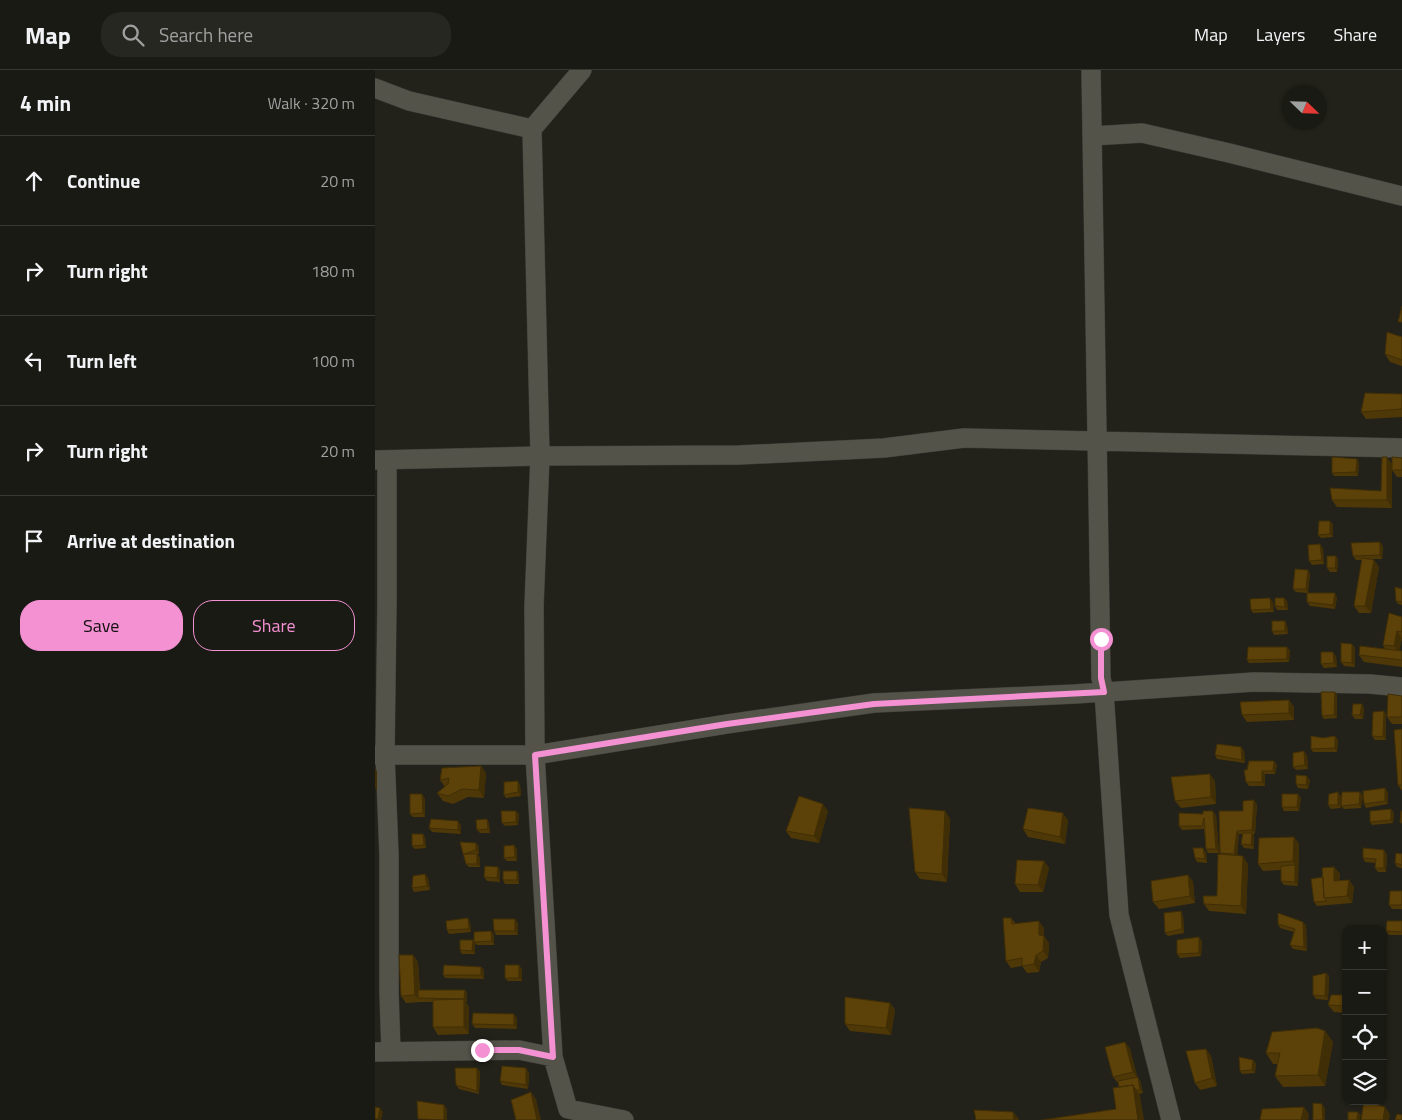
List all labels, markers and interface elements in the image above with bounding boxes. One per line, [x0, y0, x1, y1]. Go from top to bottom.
search box [101, 12, 451, 57]
text: Map [25, 17, 71, 53]
text: Search here [159, 20, 253, 49]
icon: search [119, 21, 147, 49]
text: Map [1194, 21, 1228, 48]
text: Layers [1256, 21, 1305, 48]
text: Share [1333, 21, 1377, 48]
north arrow [1282, 85, 1327, 130]
text: 4 min [20, 87, 71, 119]
text: Walk · 320 m [267, 91, 355, 115]
text: Continue [67, 166, 140, 195]
icon: ahead [20, 167, 48, 195]
text: 20 m [320, 169, 355, 193]
text: Turn right [67, 256, 148, 285]
icon: right [20, 257, 48, 285]
text: 180 m [311, 259, 355, 283]
text: Turn left [67, 346, 137, 375]
icon: left [20, 347, 48, 375]
text: 100 m [311, 349, 355, 373]
text: Turn right [67, 436, 148, 465]
icon: right [20, 437, 48, 465]
text: 20 m [320, 439, 355, 463]
text: Arrive at destination [67, 526, 235, 555]
icon: arrive [20, 527, 48, 555]
button: Save [20, 600, 183, 651]
button: Share [193, 600, 355, 651]
route start [1090, 628, 1113, 651]
map controls [1342, 925, 1387, 1105]
button: + [1342, 925, 1387, 970]
button: − [1342, 970, 1387, 1015]
button: locate [1342, 1015, 1387, 1060]
route end [471, 1039, 494, 1062]
button: layers [1342, 1060, 1387, 1105]

